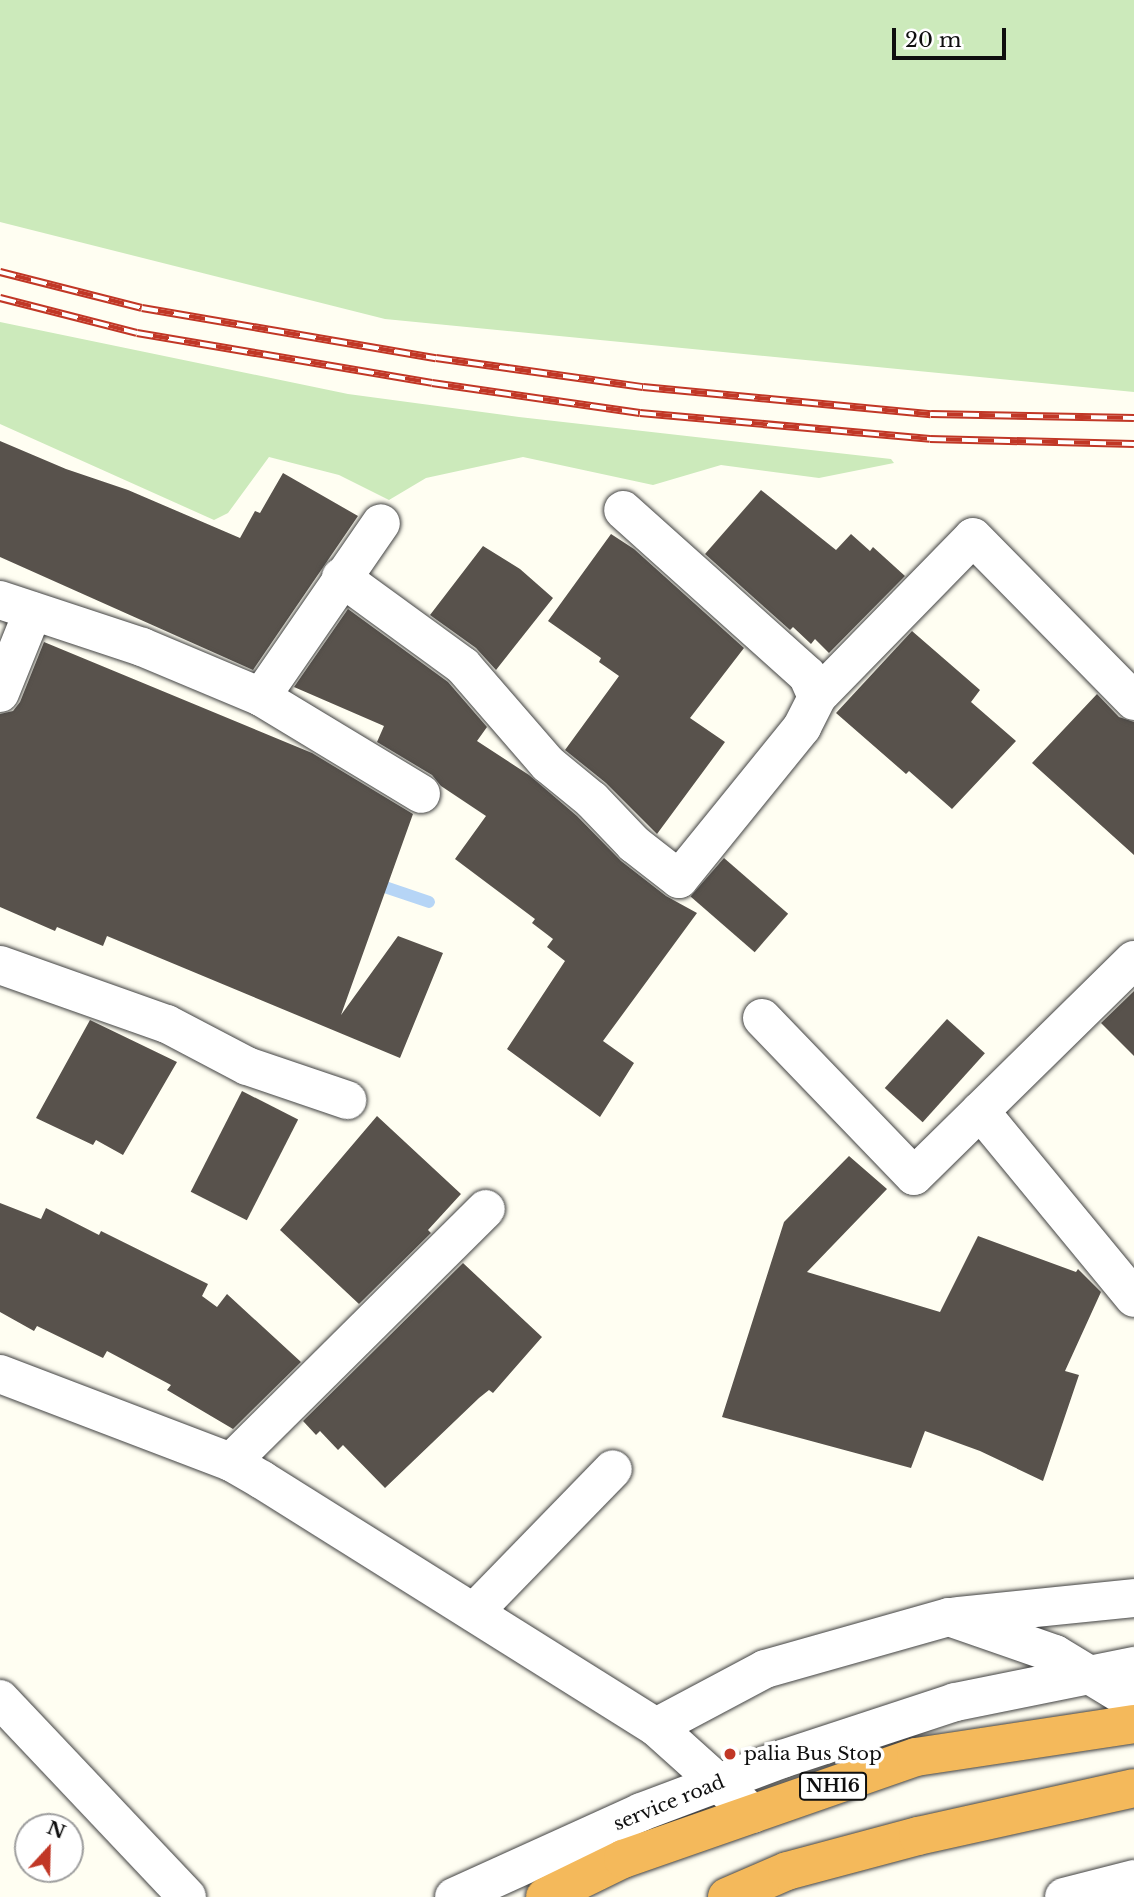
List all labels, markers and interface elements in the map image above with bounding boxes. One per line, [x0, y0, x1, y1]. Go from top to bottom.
scale bar [896, 14, 1010, 58]
text: 20 m [905, 27, 962, 53]
place label: palia Bus Stop [744, 1743, 882, 1765]
marker: palia Bus Stop [722, 1746, 738, 1762]
street label: service road [610, 1770, 728, 1836]
road number: NH16 [798, 1772, 868, 1800]
north arrow [14, 1813, 84, 1883]
text: N [44, 1816, 69, 1844]

